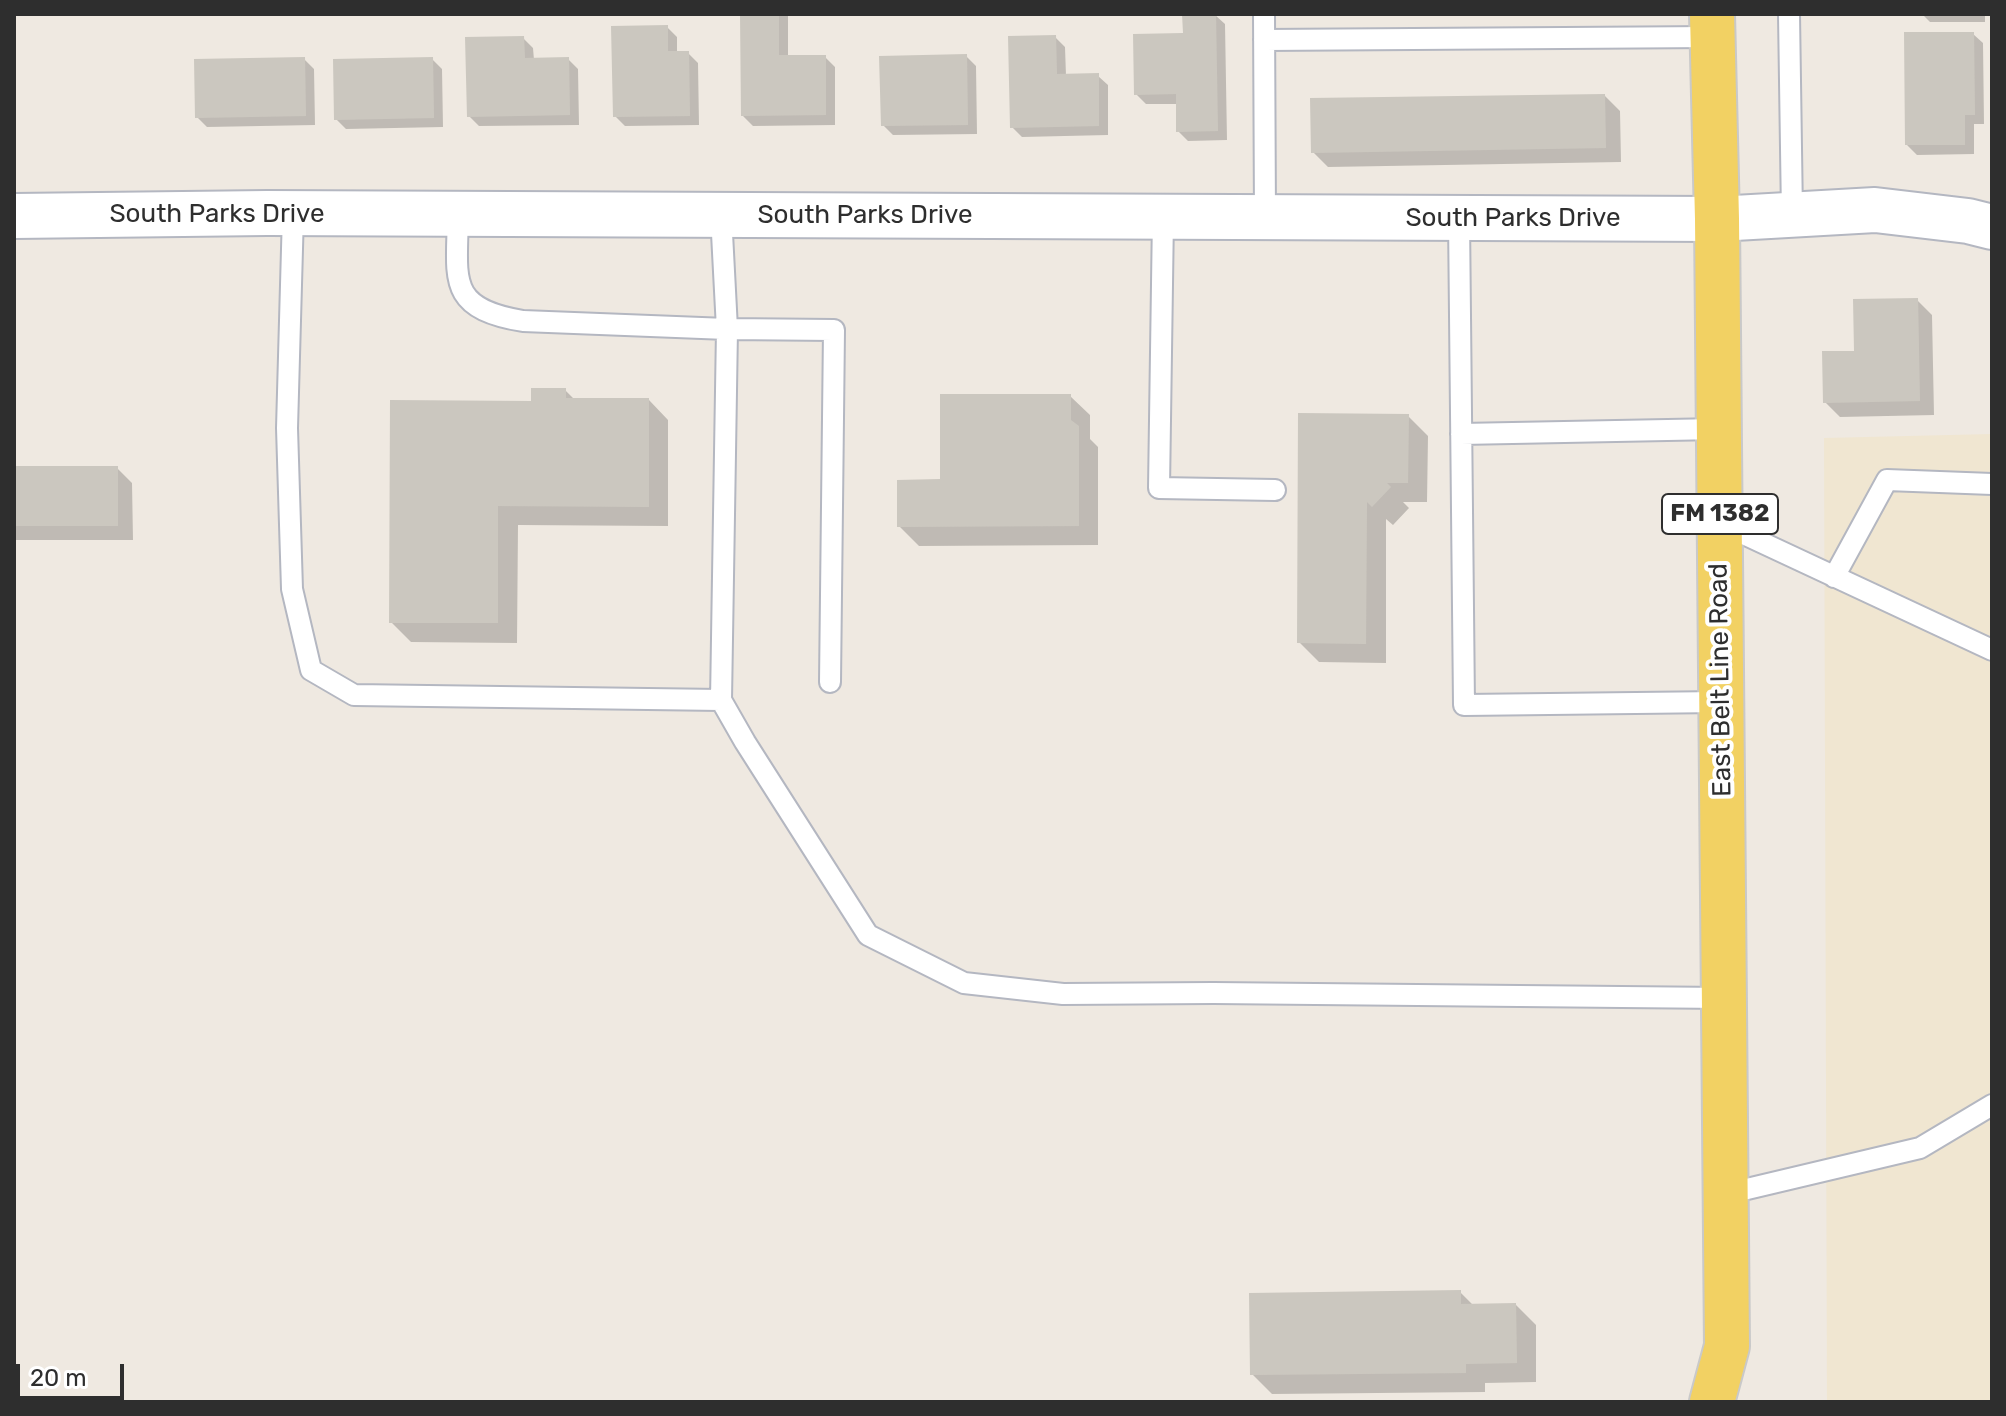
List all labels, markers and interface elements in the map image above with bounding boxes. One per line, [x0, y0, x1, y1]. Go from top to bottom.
street label: South Parks Drive [109, 198, 325, 230]
street label: South Parks Drive [757, 199, 973, 231]
street label: South Parks Drive [1405, 202, 1621, 234]
road number: FM 1382 [1662, 494, 1778, 534]
street label: East Belt Line Road [1703, 563, 1739, 797]
scale bar [20, 1348, 128, 1398]
text: 20 m [30, 1364, 87, 1392]

